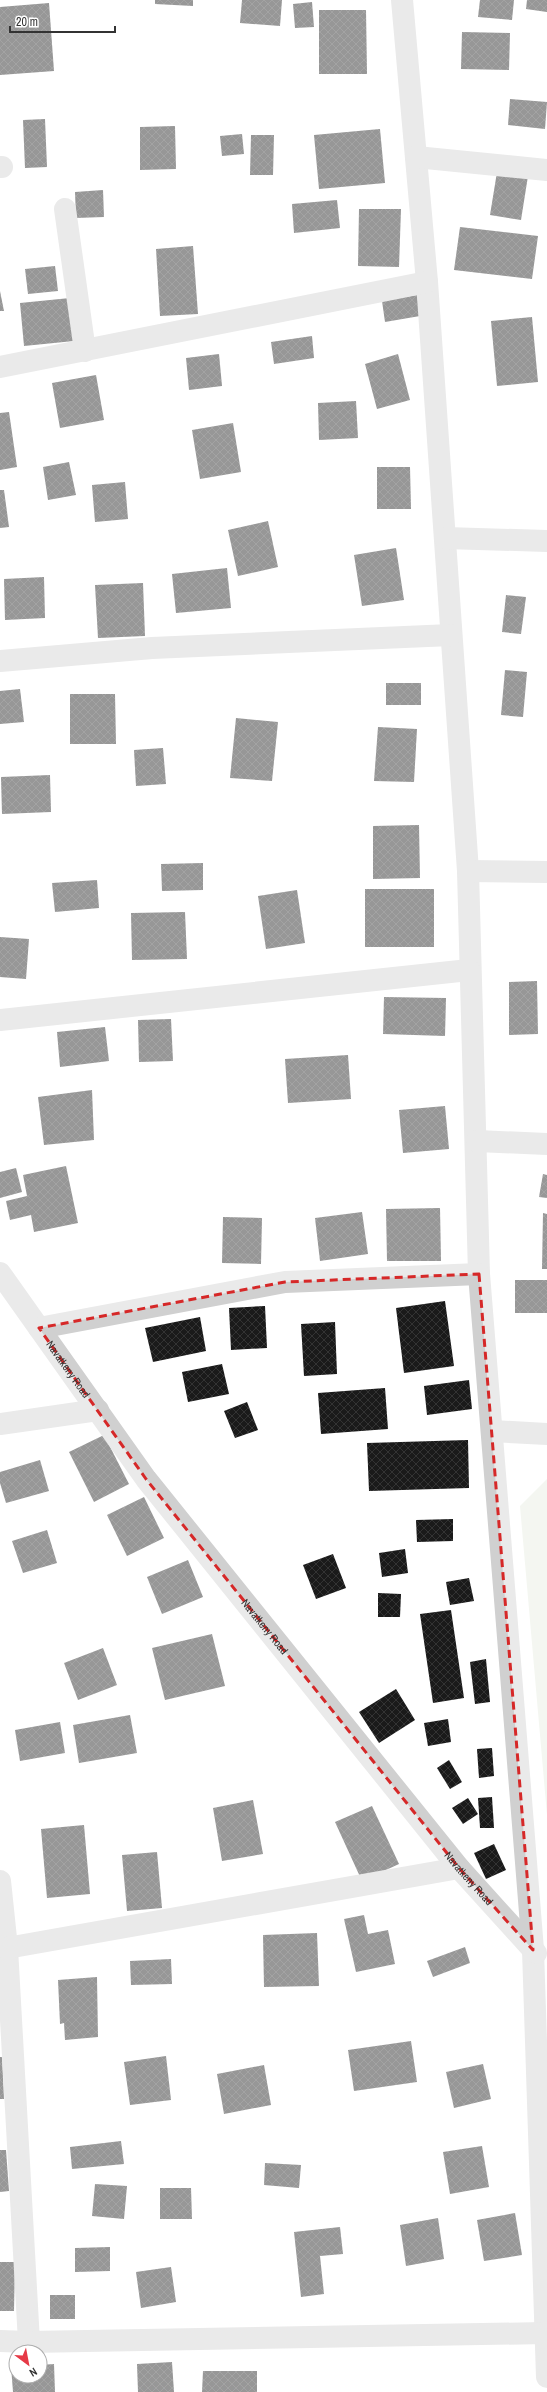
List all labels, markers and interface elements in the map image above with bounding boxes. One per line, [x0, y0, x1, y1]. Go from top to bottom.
scale bar [10, 8, 115, 34]
text: 20 m [16, 14, 38, 30]
street label: Navatkeny Road [43, 1338, 93, 1401]
street label: Navatkeny Road [238, 1596, 291, 1657]
street label: Navatkeny Road [442, 1849, 496, 1908]
north arrow [8, 2344, 48, 2384]
text: N [27, 2365, 40, 2380]

